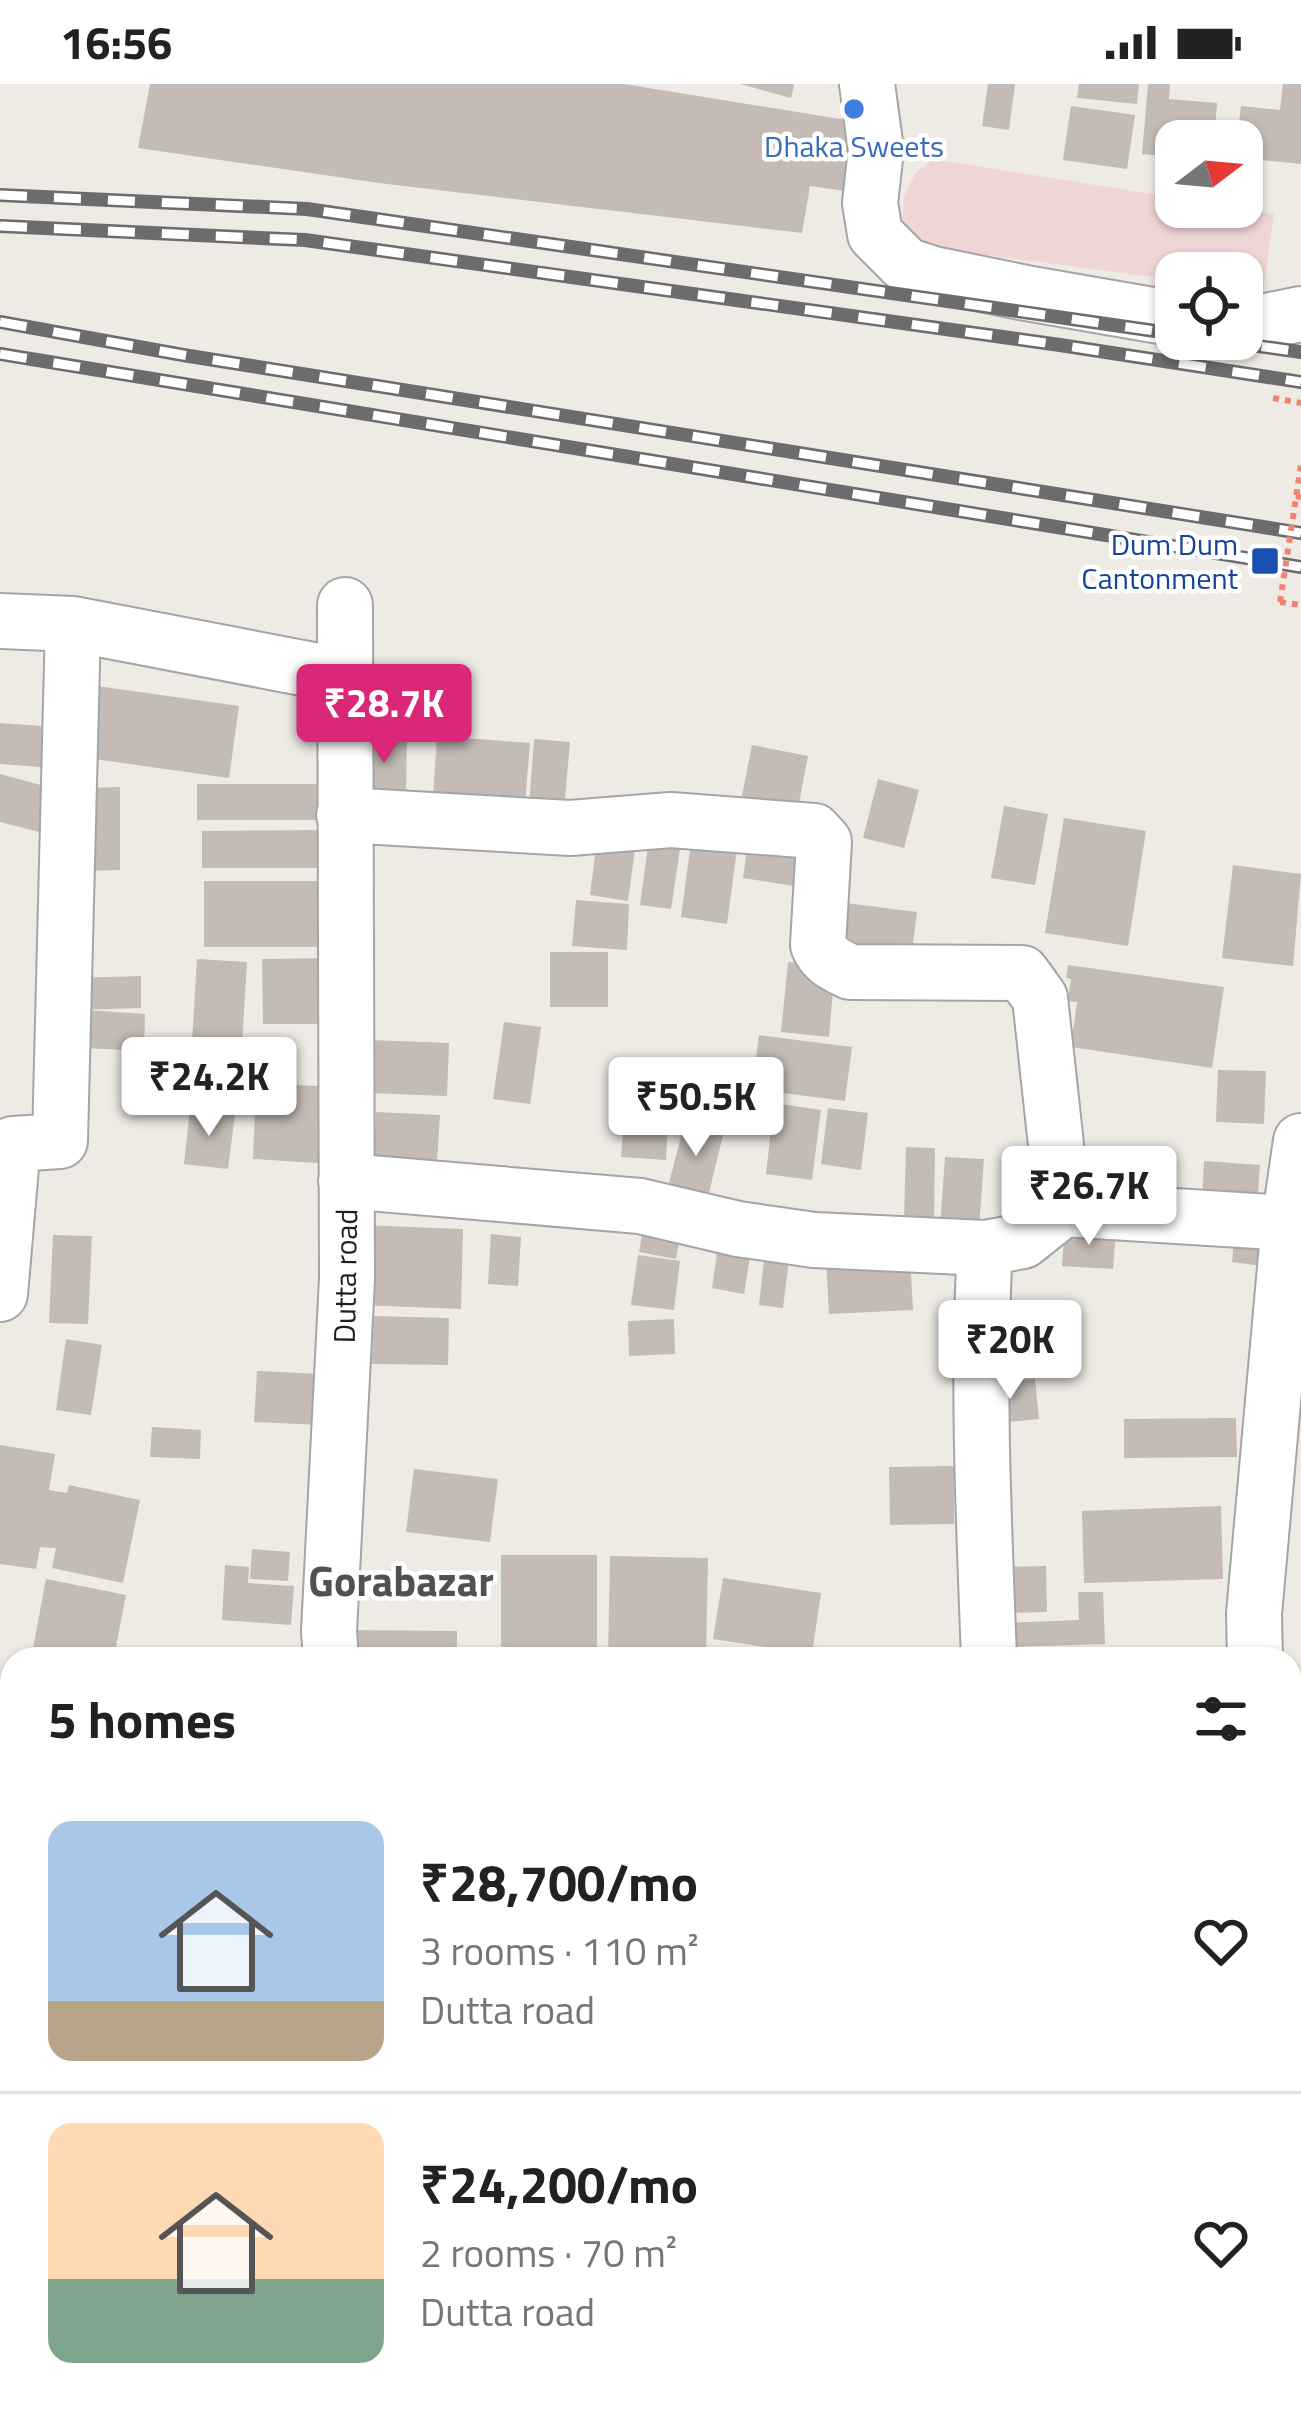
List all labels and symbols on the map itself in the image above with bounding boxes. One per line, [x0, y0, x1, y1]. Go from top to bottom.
marker: Dhaka Sweets [841, 96, 867, 122]
north arrow [1155, 120, 1263, 228]
place label: Dhaka Sweets [764, 123, 944, 169]
place label: Dum Dum Cantonment [1081, 521, 1238, 601]
marker: Dum Dum Cantonment [1249, 545, 1281, 577]
pin: ₹28.7K [286, 664, 482, 766]
pin: ₹24.2K [111, 1037, 307, 1139]
pin: ₹50.5K [598, 1057, 794, 1159]
pin: ₹26.7K [991, 1146, 1187, 1248]
street label: Dutta road [321, 1208, 369, 1344]
pin: ₹20K [939, 1300, 1081, 1402]
district label: Gorabazar [308, 1548, 494, 1612]

